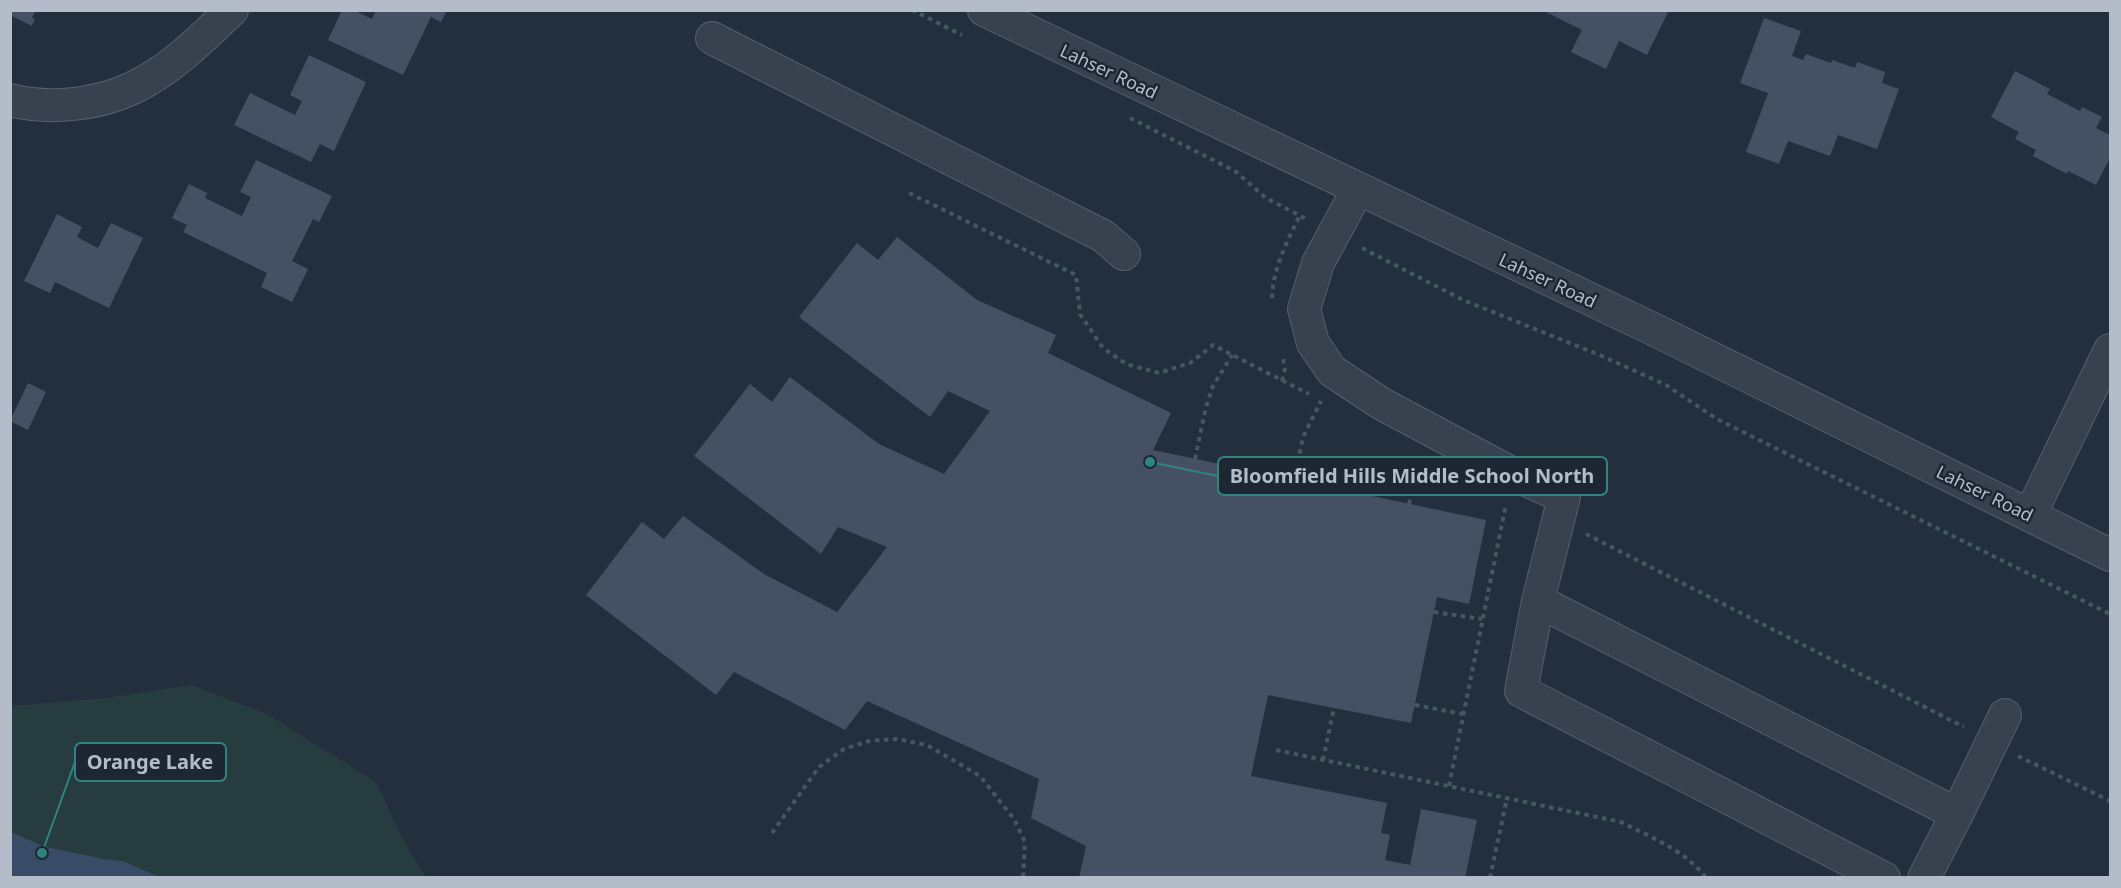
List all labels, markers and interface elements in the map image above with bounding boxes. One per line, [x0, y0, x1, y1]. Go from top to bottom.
street label: Lahser Road [1056, 38, 1162, 104]
street label: Lahser Road [1495, 247, 1601, 313]
callout: Bloomfield Hills Middle School North [1218, 457, 1607, 495]
street label: Lahser Road [1933, 459, 2037, 527]
text: Bloomfield Hills Middle School North [1230, 462, 1594, 489]
callout: Orange Lake [75, 743, 226, 781]
text: Orange Lake [87, 748, 213, 775]

